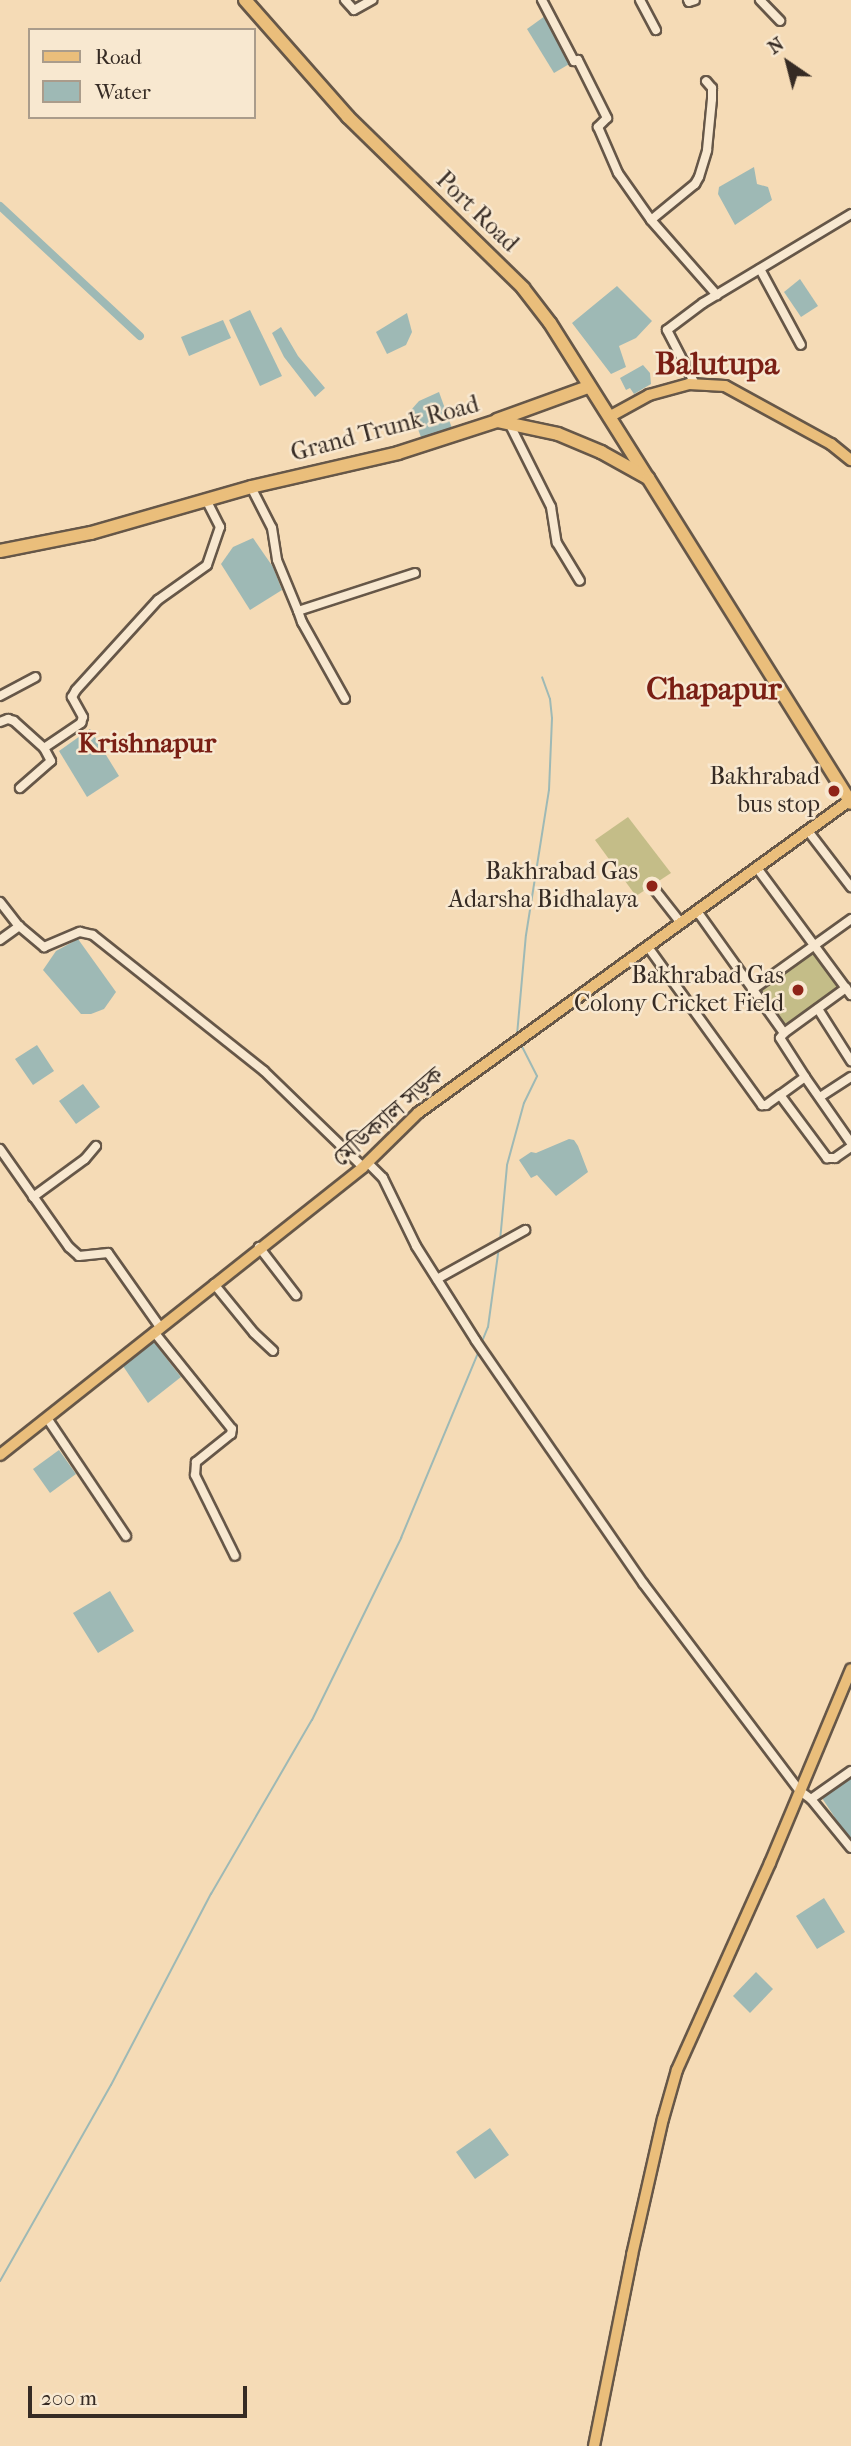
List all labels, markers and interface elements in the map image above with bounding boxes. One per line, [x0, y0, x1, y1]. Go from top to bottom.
legend [28, 28, 256, 119]
north arrow [753, 28, 823, 98]
text: N [764, 33, 788, 59]
text: Road [95, 45, 142, 69]
text: Water [95, 80, 151, 104]
street label: Port Road [430, 166, 524, 258]
district label: Balutupa [655, 345, 779, 383]
street label: Grand Trunk Road [288, 390, 482, 468]
district label: Chapapur [646, 670, 782, 708]
district label: Krishnapur [78, 726, 216, 760]
place label: Bakhrabad bus stop [709, 763, 820, 819]
marker: Bakhrabad bus stop [826, 783, 842, 799]
place label: Bakhrabad Gas Adarsha Bidhalaya [448, 858, 638, 914]
marker: Bakhrabad Gas Adarsha Bidhalaya [644, 878, 660, 894]
place label: Bakhrabad Gas Colony Cricket Field [574, 962, 784, 1018]
marker: Bakhrabad Gas Colony Cricket Field [790, 982, 806, 998]
street label: মেডিক্যাল সড়ক [327, 1061, 449, 1173]
scale bar [32, 2372, 250, 2416]
text: 200 m [41, 2386, 97, 2410]

